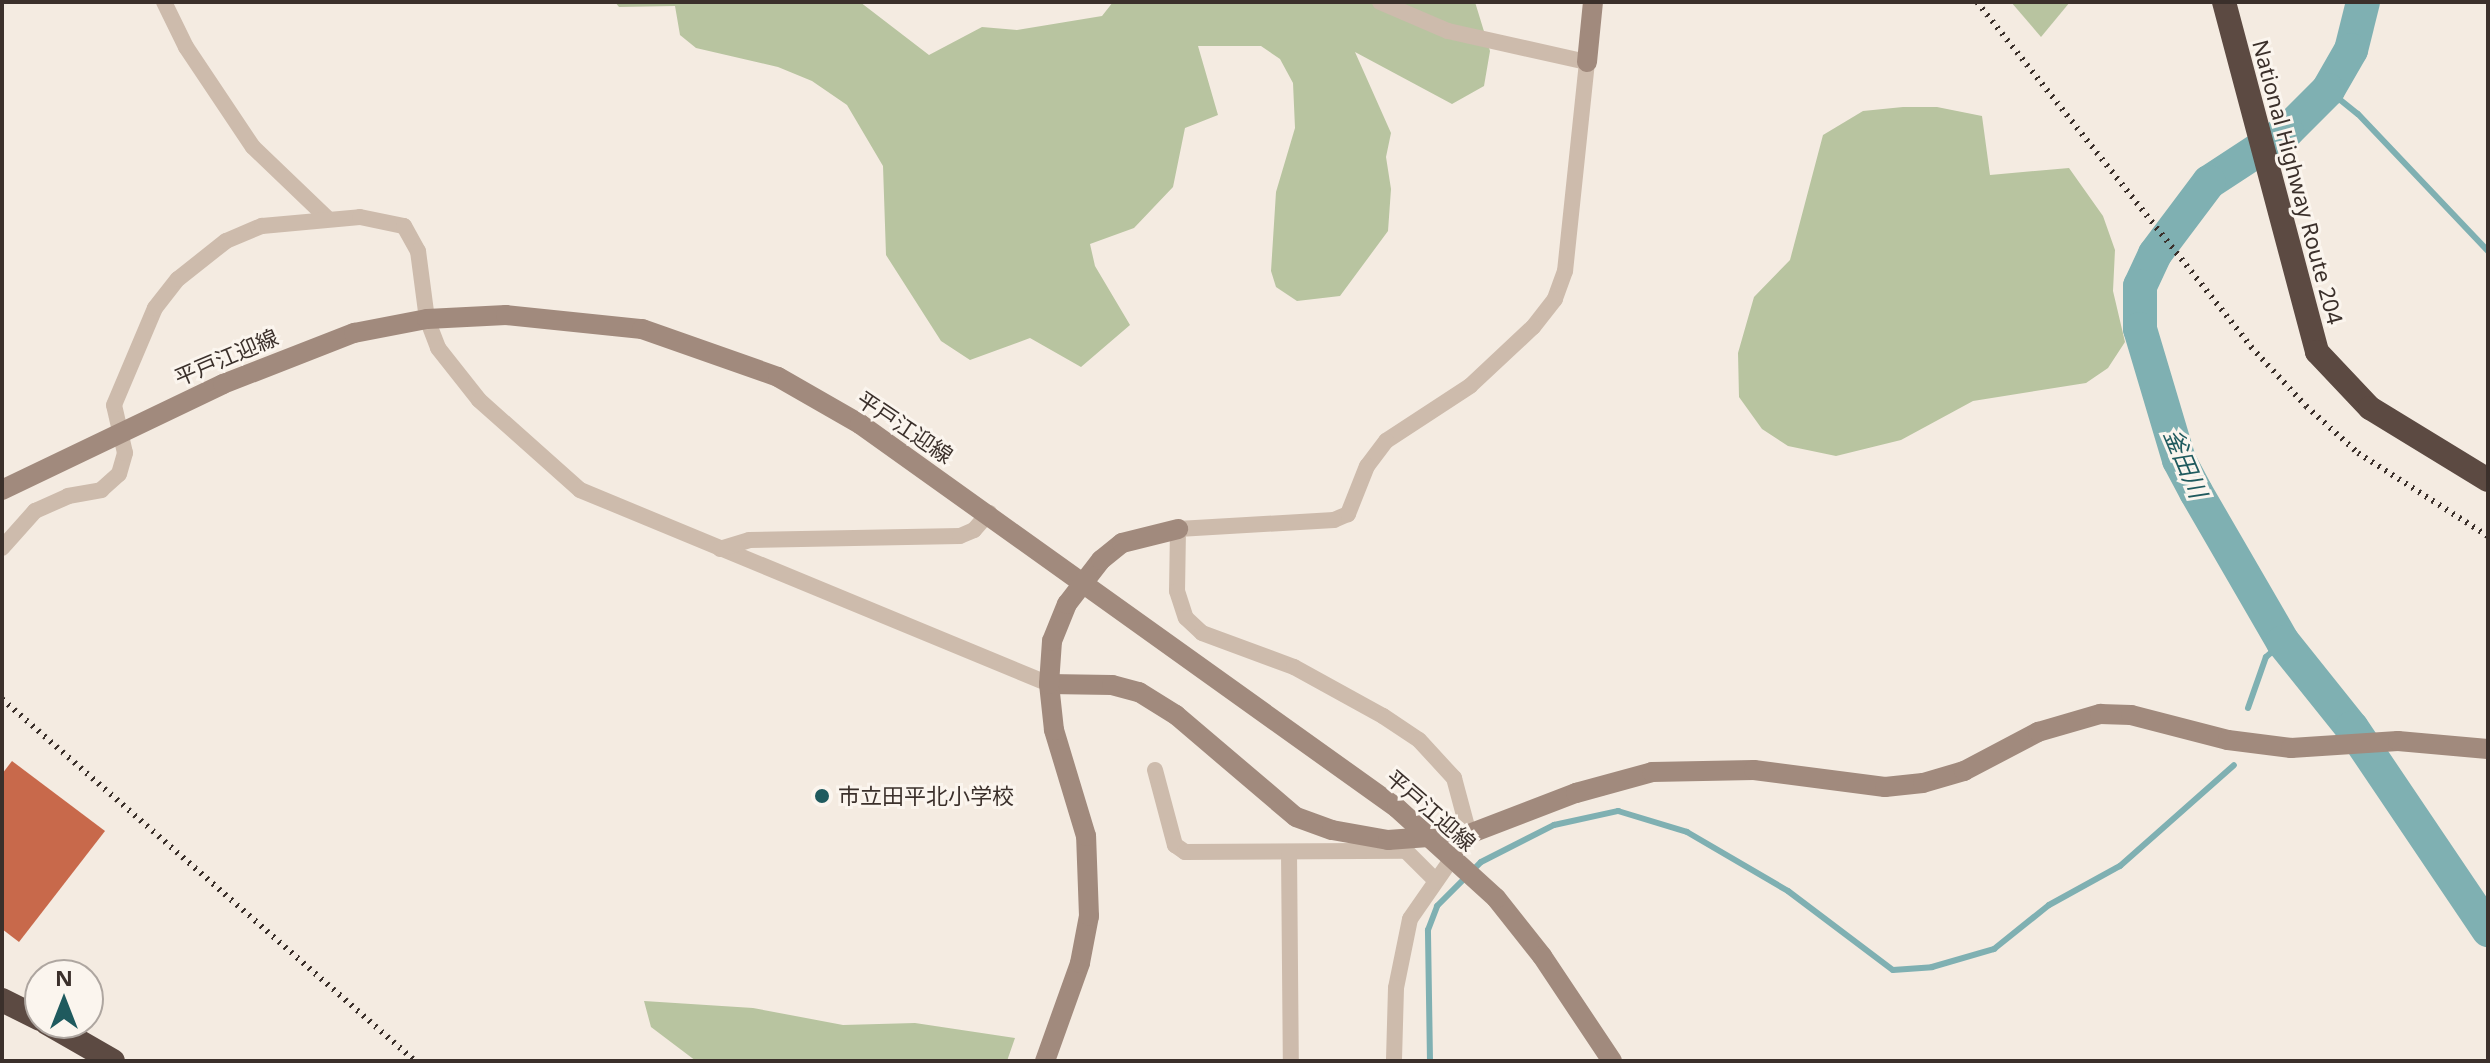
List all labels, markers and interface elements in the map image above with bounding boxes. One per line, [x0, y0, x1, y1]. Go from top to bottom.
street label: National Highway Route 204 [2247, 37, 2349, 327]
street label: 平戸江迎線 [170, 323, 282, 391]
street label: 平戸江迎線 [852, 385, 958, 469]
water label: 釜田川 [2159, 424, 2213, 502]
street label: 平戸江迎線 [1381, 764, 1481, 856]
place label: 市立田平北小学校 [838, 783, 1014, 809]
marker: 市立田平北小学校 [813, 787, 831, 805]
north arrow [24, 959, 104, 1039]
text: N [55, 962, 73, 992]

